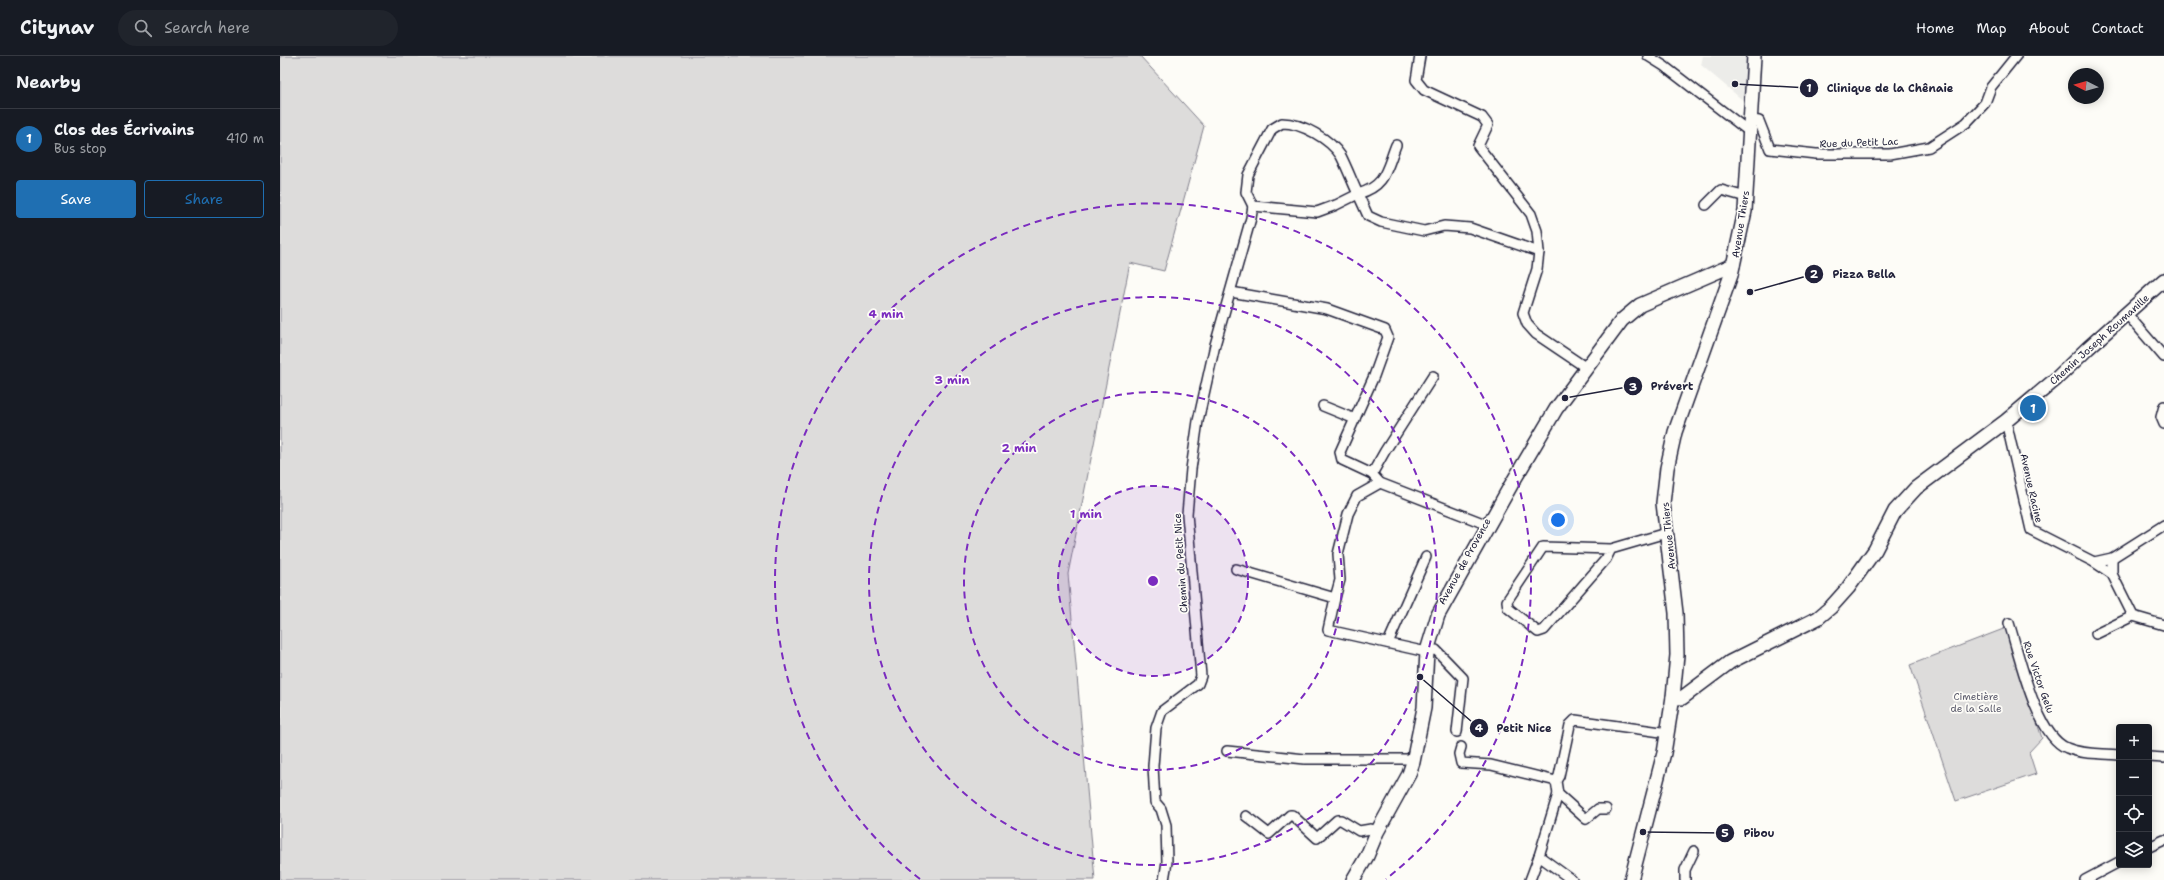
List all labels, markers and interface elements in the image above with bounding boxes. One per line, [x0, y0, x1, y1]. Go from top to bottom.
search box [118, 10, 398, 46]
text: Citynav [20, 15, 94, 40]
icon: search [132, 17, 154, 39]
text: Search here [164, 18, 250, 38]
text: Home [1916, 19, 1955, 37]
text: Map [1977, 19, 2007, 37]
text: About [2029, 19, 2070, 37]
text: Contact [2092, 19, 2144, 37]
north arrow [2068, 68, 2104, 104]
text: Nearby [16, 71, 81, 93]
callout: Clinique de la Chênaie [1799, 76, 1961, 99]
text: 1 [1806, 80, 1812, 96]
text: Clinique de la Chênaie [1827, 81, 1954, 96]
text: Clos des Écrivains [54, 120, 194, 140]
text: 1 [26, 130, 32, 147]
text: 410 m [226, 130, 264, 147]
street label: Rue du Petit Lac [1819, 135, 1899, 150]
text: Bus stop [54, 140, 106, 157]
button: Save [16, 180, 136, 218]
button: Share [144, 180, 264, 218]
street label: Avenue Thiers [1729, 189, 1752, 259]
callout: Pizza Bella [1804, 263, 1903, 286]
text: 2 [1810, 266, 1819, 282]
text: Pizza Bella [1832, 267, 1896, 282]
street label: Chemin Joseph Roumanille [2047, 291, 2152, 388]
text: 4 min [869, 306, 904, 322]
text: 3 min [935, 372, 970, 388]
callout: Prévert [1623, 375, 1702, 398]
text: 3 [1629, 379, 1637, 395]
text: Prévert [1651, 379, 1694, 394]
pin: 1 [2020, 393, 2046, 423]
text: 2 min [1002, 440, 1037, 456]
street label: Avenue Racine [2017, 452, 2046, 524]
street label: Avenue Thiers [1658, 501, 1679, 570]
text: 1 min [1070, 506, 1102, 522]
your location [1548, 510, 1568, 530]
street label: Chemin du Petit Nice [1170, 512, 1190, 613]
street label: Avenue de Provence [1435, 515, 1494, 607]
centre of rings [1146, 574, 1160, 588]
street label: Rue Victor Gelu [2020, 639, 2057, 715]
park label: Cimetière de la Salle [1950, 690, 2002, 715]
callout: Petit Nice [1469, 716, 1560, 739]
text: 4 [1475, 720, 1484, 736]
text: Petit Nice [1496, 721, 1552, 736]
map controls [2116, 724, 2152, 868]
button: + [2116, 724, 2152, 760]
button: − [2116, 760, 2152, 796]
button: locate [2116, 796, 2152, 832]
callout: Pibou [1715, 821, 1783, 844]
text: 5 [1721, 825, 1729, 841]
text: Pibou [1743, 826, 1775, 841]
button: layers [2116, 832, 2152, 868]

